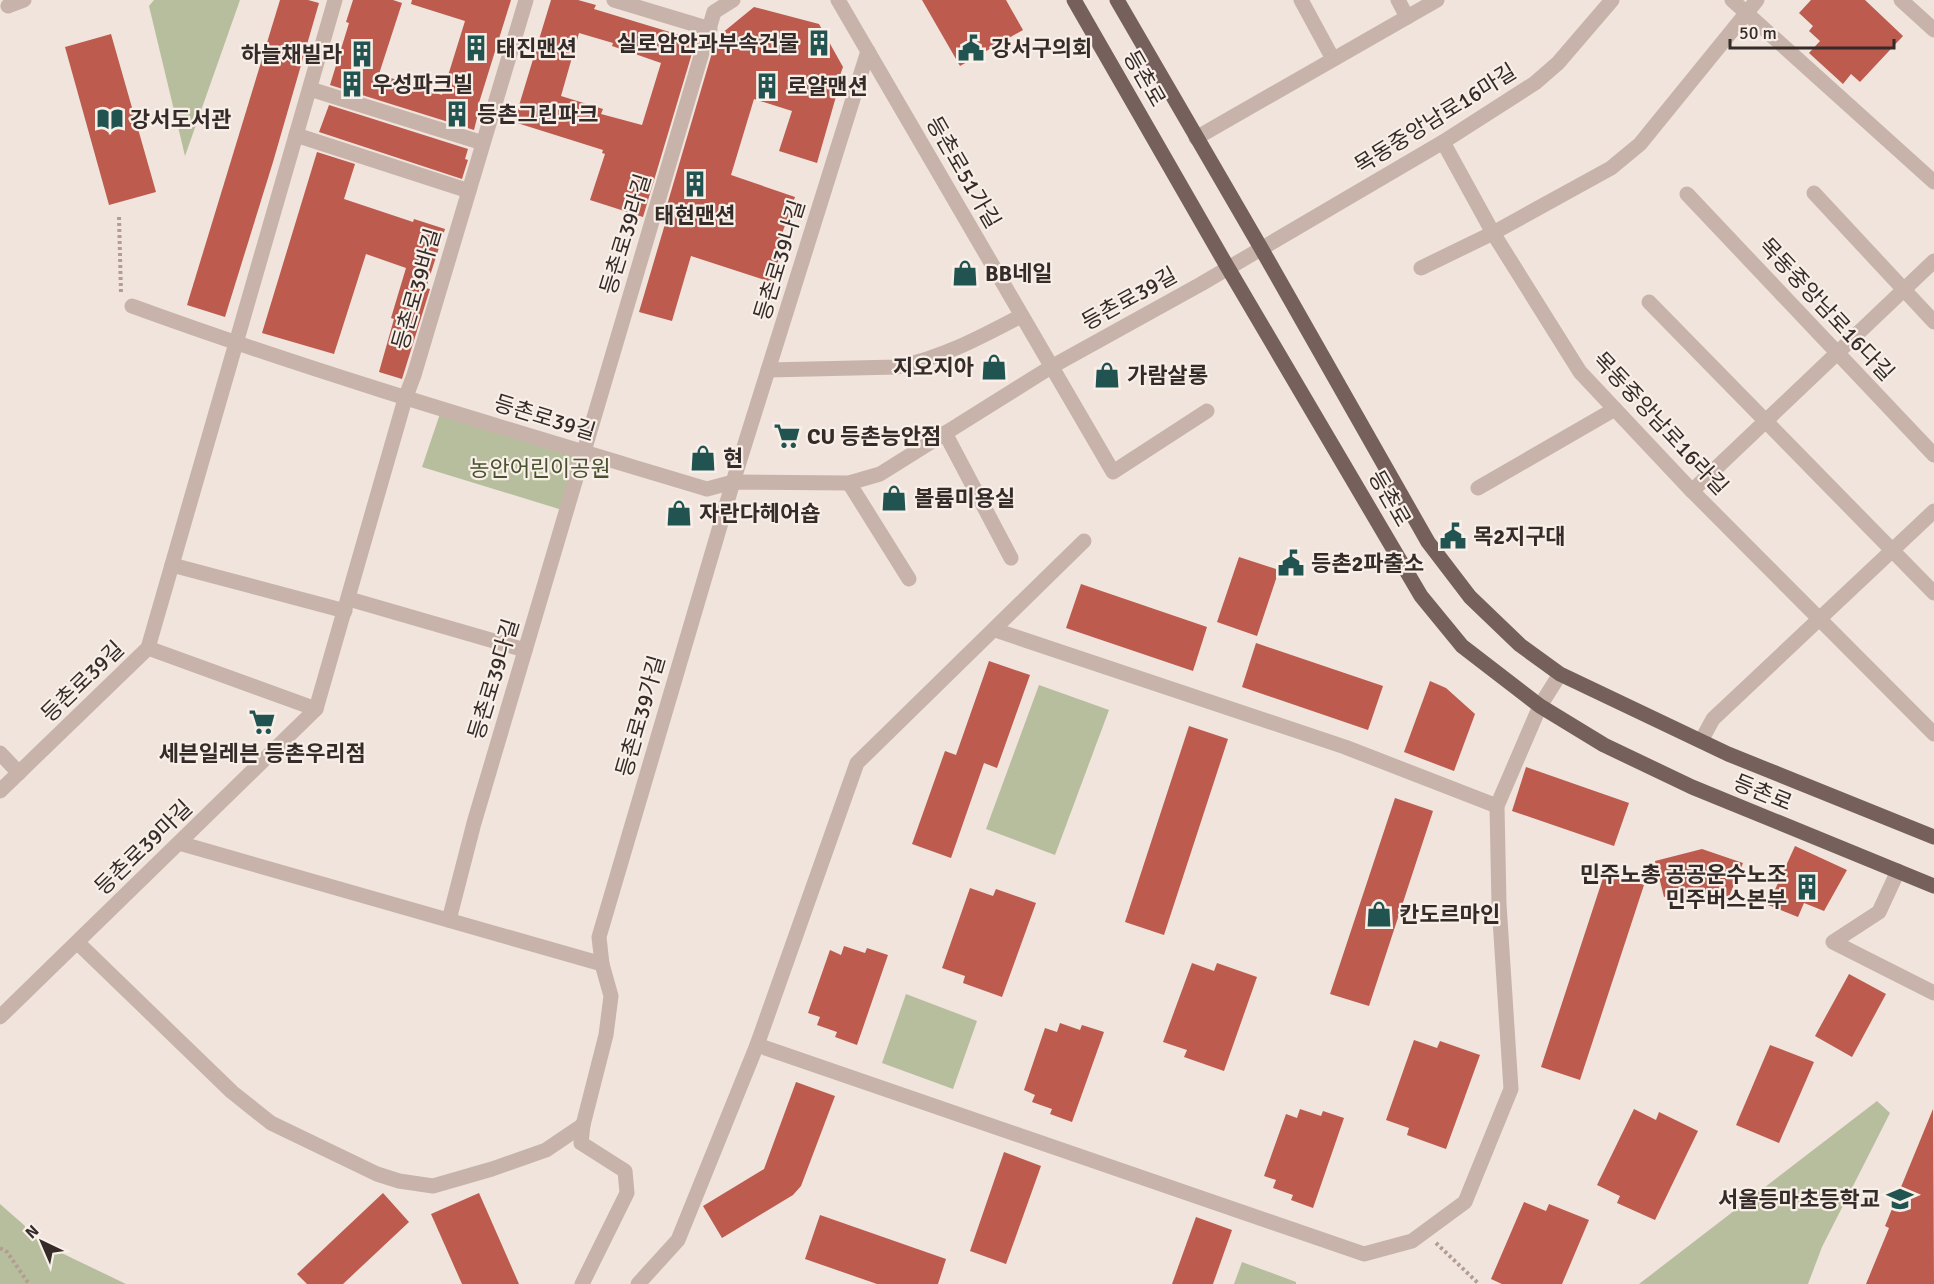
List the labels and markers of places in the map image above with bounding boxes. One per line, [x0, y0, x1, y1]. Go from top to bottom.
building icon: 실로암안과부속건물 [804, 28, 834, 58]
place label: 실로암안과부속건물 [617, 30, 799, 57]
building icon: 태진맨션 [461, 33, 491, 63]
public building icon: 강서구의회 [956, 33, 986, 63]
place label: 태진맨션 [496, 35, 577, 62]
place label: 강서구의회 [991, 35, 1092, 62]
building icon: 하늘채빌라 [347, 39, 377, 69]
place label: 하늘채빌라 [241, 41, 342, 68]
building icon: 우성파크빌 [337, 69, 367, 99]
place label: 우성파크빌 [372, 71, 473, 98]
building icon: 로얄맨션 [752, 71, 782, 101]
place label: 로얄맨션 [787, 73, 868, 100]
building icon: 등촌그린파크 [442, 99, 472, 129]
place label: 등촌그린파크 [477, 101, 598, 128]
library icon: 강서도서관 [95, 104, 125, 134]
place label: 강서도서관 [130, 106, 231, 133]
building icon: 태현맨션 [680, 169, 710, 199]
place label: 태현맨션 [655, 202, 735, 229]
shop icon: BB네일 [950, 258, 980, 288]
place label: BB네일 [985, 260, 1053, 287]
shop icon: 지오지아 [979, 352, 1009, 382]
place label: 지오지아 [893, 354, 974, 381]
shop icon: 가람살롱 [1092, 360, 1122, 390]
place label: 가람살롱 [1127, 362, 1208, 389]
supermarket icon: CU 등촌능안점 [772, 421, 802, 451]
place label: CU 등촌능안점 [807, 423, 941, 450]
shop icon: 현 [688, 443, 718, 473]
place label: 현 [723, 445, 743, 472]
shop icon: 볼륨미용실 [879, 483, 909, 513]
place label: 볼륨미용실 [914, 485, 1015, 512]
shop icon: 자란다헤어숍 [664, 498, 694, 528]
place label: 자란다헤어숍 [699, 500, 820, 527]
public building icon: 목2지구대 [1438, 521, 1468, 551]
place label: 목2지구대 [1473, 523, 1566, 550]
public building icon: 등촌2파출소 [1276, 548, 1306, 578]
place label: 등촌2파출소 [1311, 550, 1424, 577]
supermarket icon: 세븐일레븐 등촌우리점 [247, 707, 277, 737]
place label: 세븐일레븐 등촌우리점 [158, 740, 366, 767]
place label: 민주노총 공공운수노조 민주버스본부 [1580, 861, 1787, 913]
building icon: 민주노총 공공운수노조 민주버스본부 [1792, 872, 1822, 902]
shop icon: 칸도르마인 [1364, 899, 1394, 929]
place label: 칸도르마인 [1399, 901, 1500, 928]
school or university icon: 서울등마초등학교 [1885, 1184, 1915, 1214]
place label: 서울등마초등학교 [1718, 1186, 1880, 1213]

